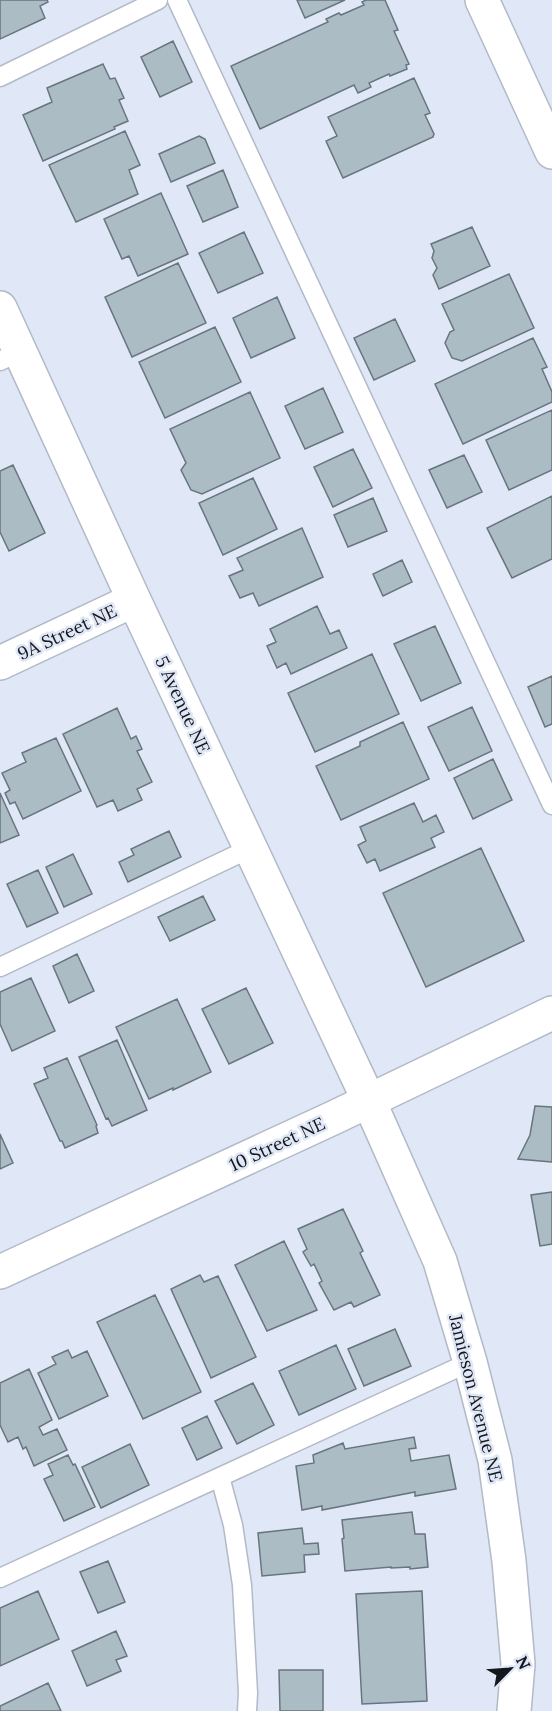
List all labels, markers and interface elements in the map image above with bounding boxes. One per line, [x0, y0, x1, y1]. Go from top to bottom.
street label: 9A Street NE [14, 599, 120, 665]
street label: 5 Avenue NE [150, 652, 216, 758]
street label: 10 Street NE [225, 1112, 329, 1176]
street label: Jamieson Avenue NE [444, 1311, 508, 1484]
north arrow [480, 1639, 540, 1699]
text: N [512, 1653, 535, 1672]

